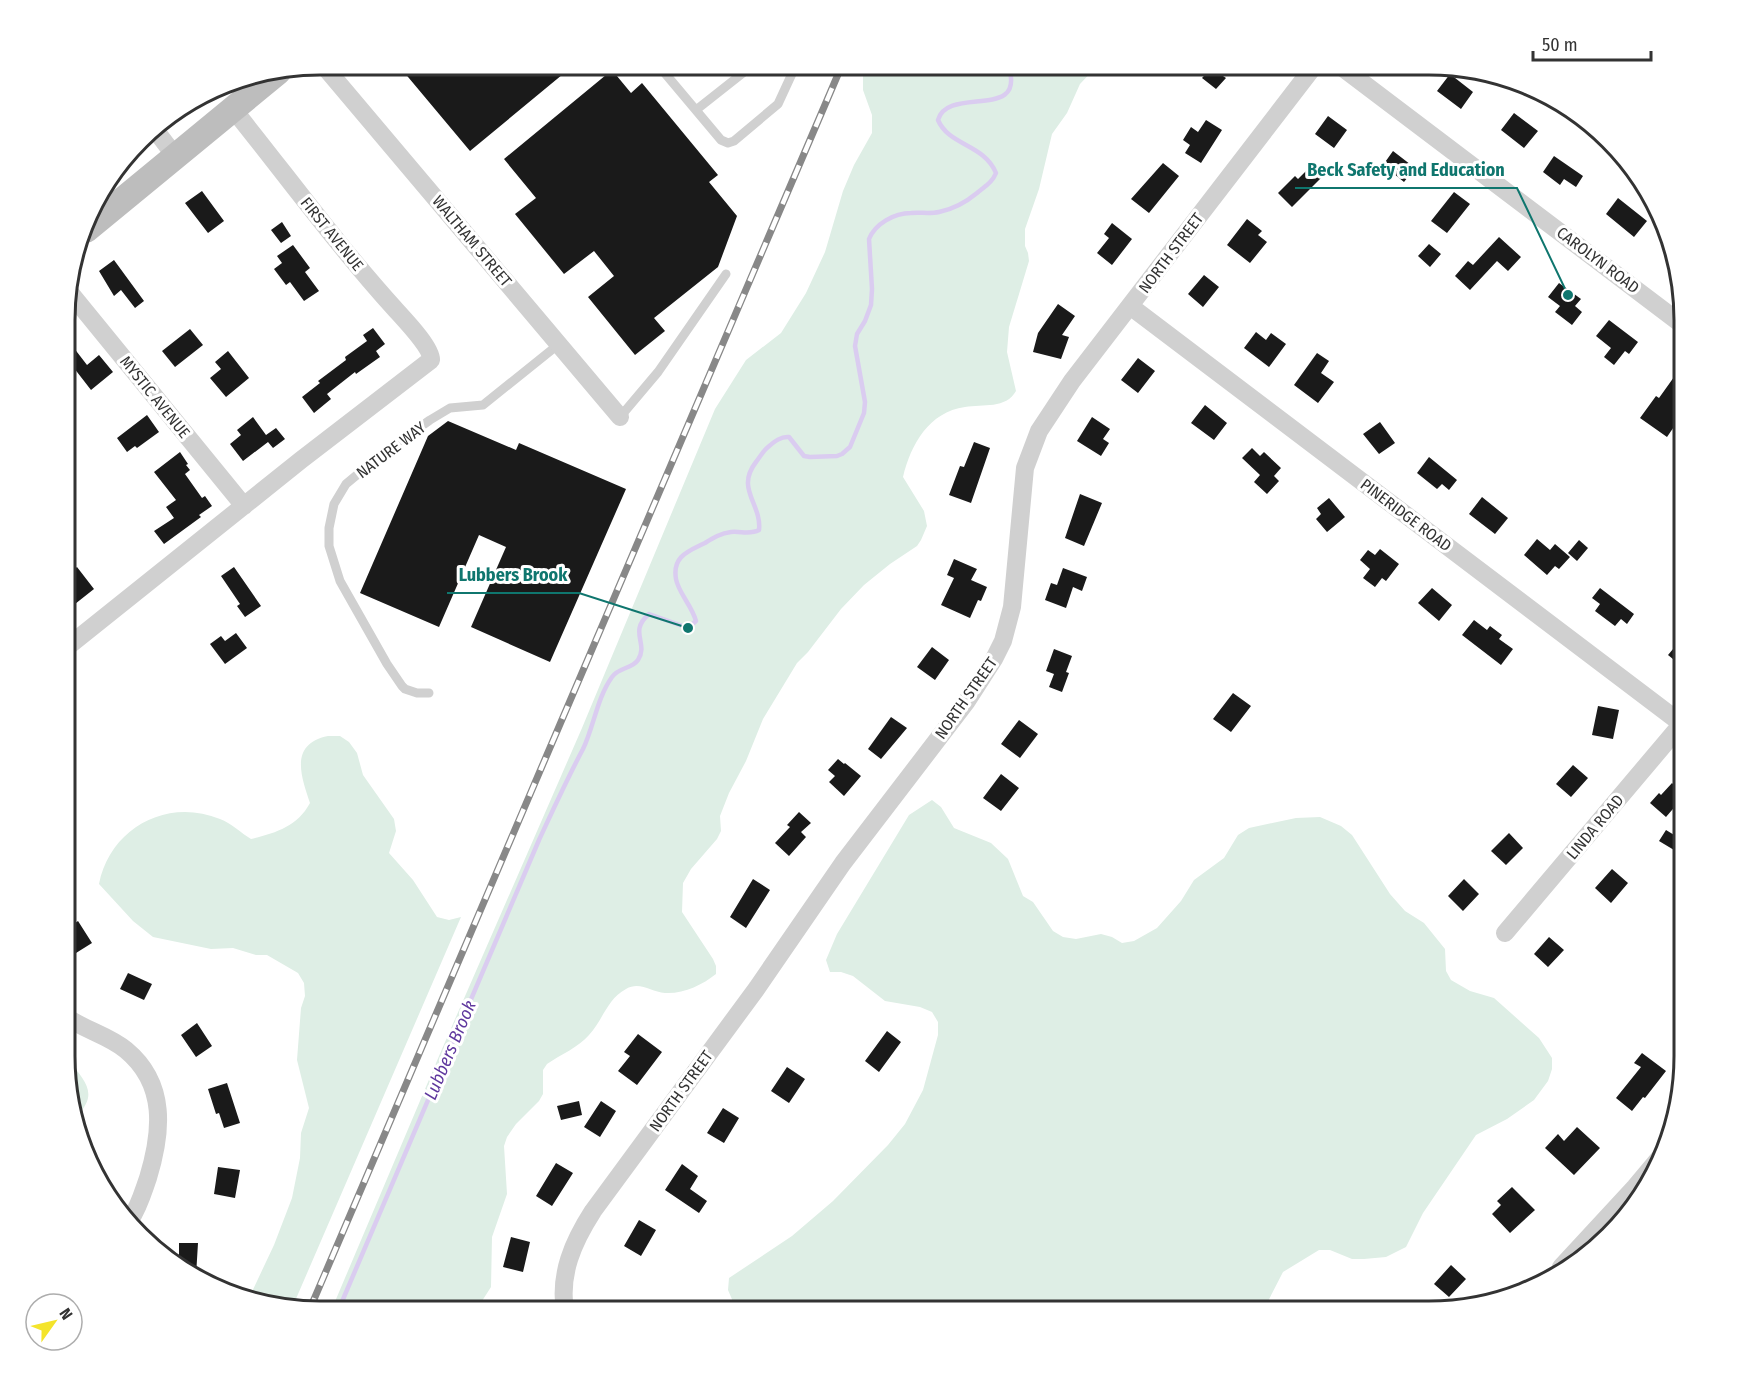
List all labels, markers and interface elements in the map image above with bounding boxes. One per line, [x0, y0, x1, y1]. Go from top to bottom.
scale bar [1533, 24, 1652, 62]
text: 50 m [1542, 34, 1578, 56]
callout: Beck Safety and Education [1295, 152, 1517, 188]
text: Beck Safety and Education [1307, 159, 1505, 181]
street label: WALTHAM STREET [428, 192, 516, 291]
street label: FIRST AVENUE [297, 193, 367, 275]
street label: NORTH STREET [1135, 209, 1208, 297]
street label: CAROLYN ROAD [1553, 223, 1643, 297]
street label: MYSTIC AVENUE [116, 352, 194, 442]
street label: NATURE WAY [353, 418, 429, 482]
street label: PINERIDGE ROAD [1357, 475, 1455, 555]
callout: Lubbers Brook [447, 557, 579, 593]
text: Lubbers Brook [459, 564, 568, 586]
street label: NORTH STREET [931, 653, 1001, 742]
street label: LINDA ROAD [1562, 791, 1628, 863]
water label: Lubbers Brook [419, 997, 481, 1103]
street label: NORTH STREET [645, 1046, 717, 1135]
north arrow [24, 1292, 84, 1352]
text: N [55, 1305, 77, 1323]

